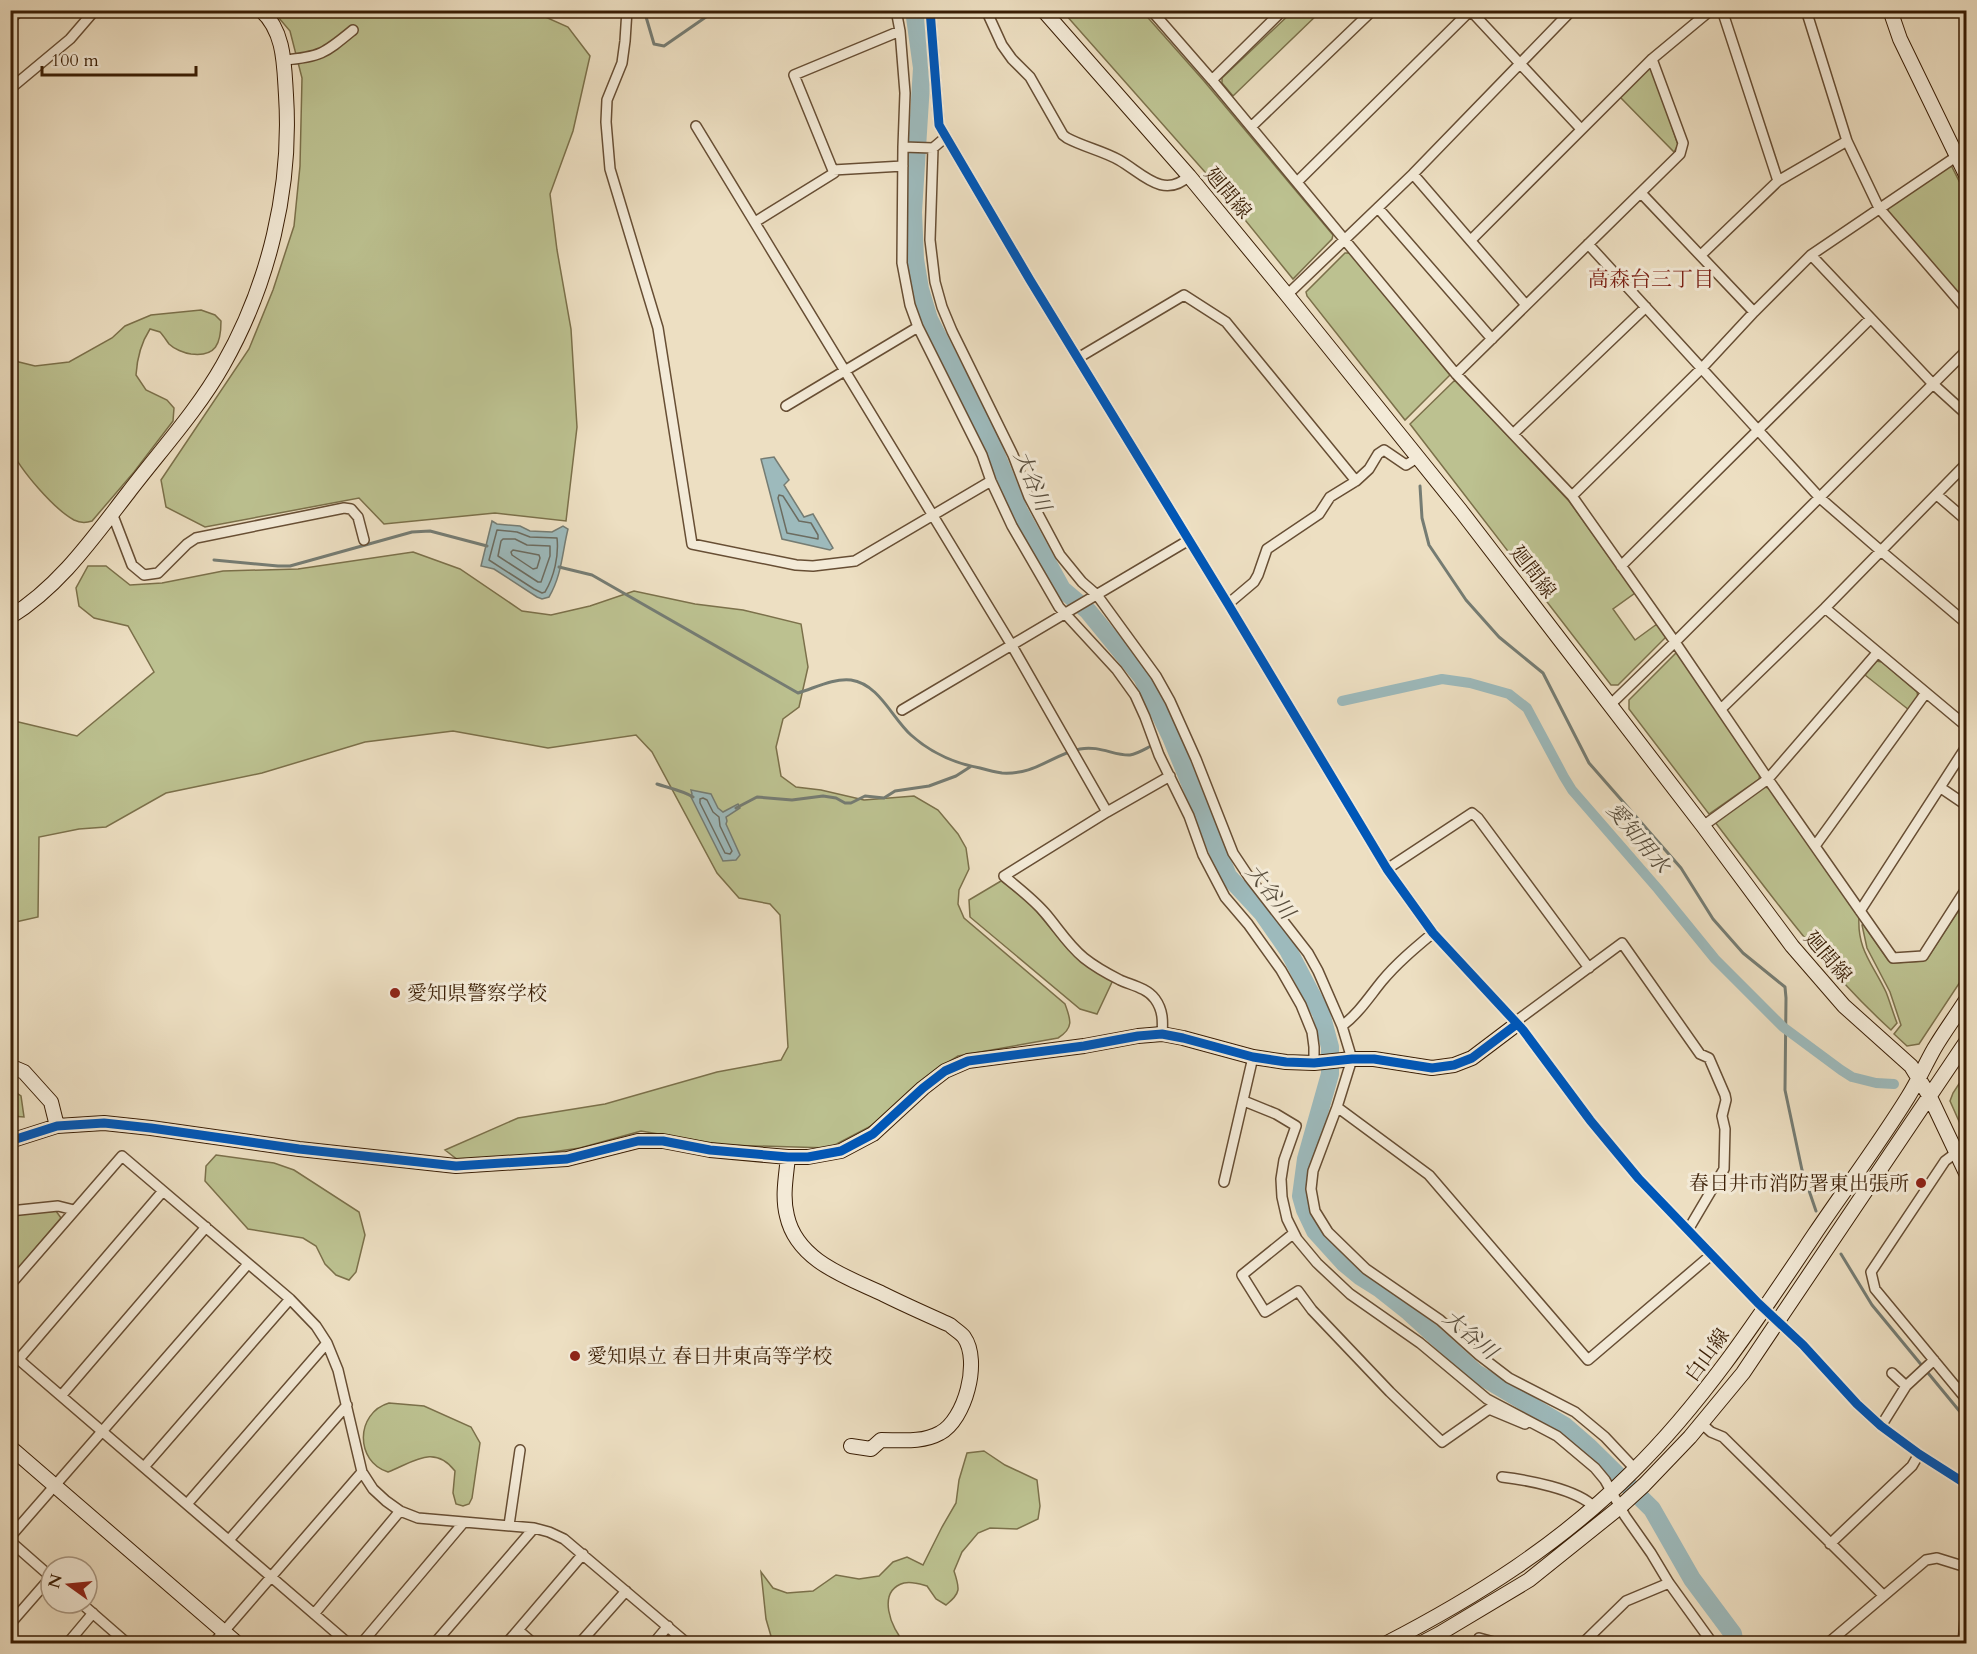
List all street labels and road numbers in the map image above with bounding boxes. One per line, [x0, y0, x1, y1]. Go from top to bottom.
street label: 廻間線 [1198, 161, 1258, 225]
street label: 廻間線 [1504, 540, 1562, 604]
street label: 廻間線 [1798, 926, 1858, 988]
street label: 白山線 [1678, 1323, 1736, 1387]

